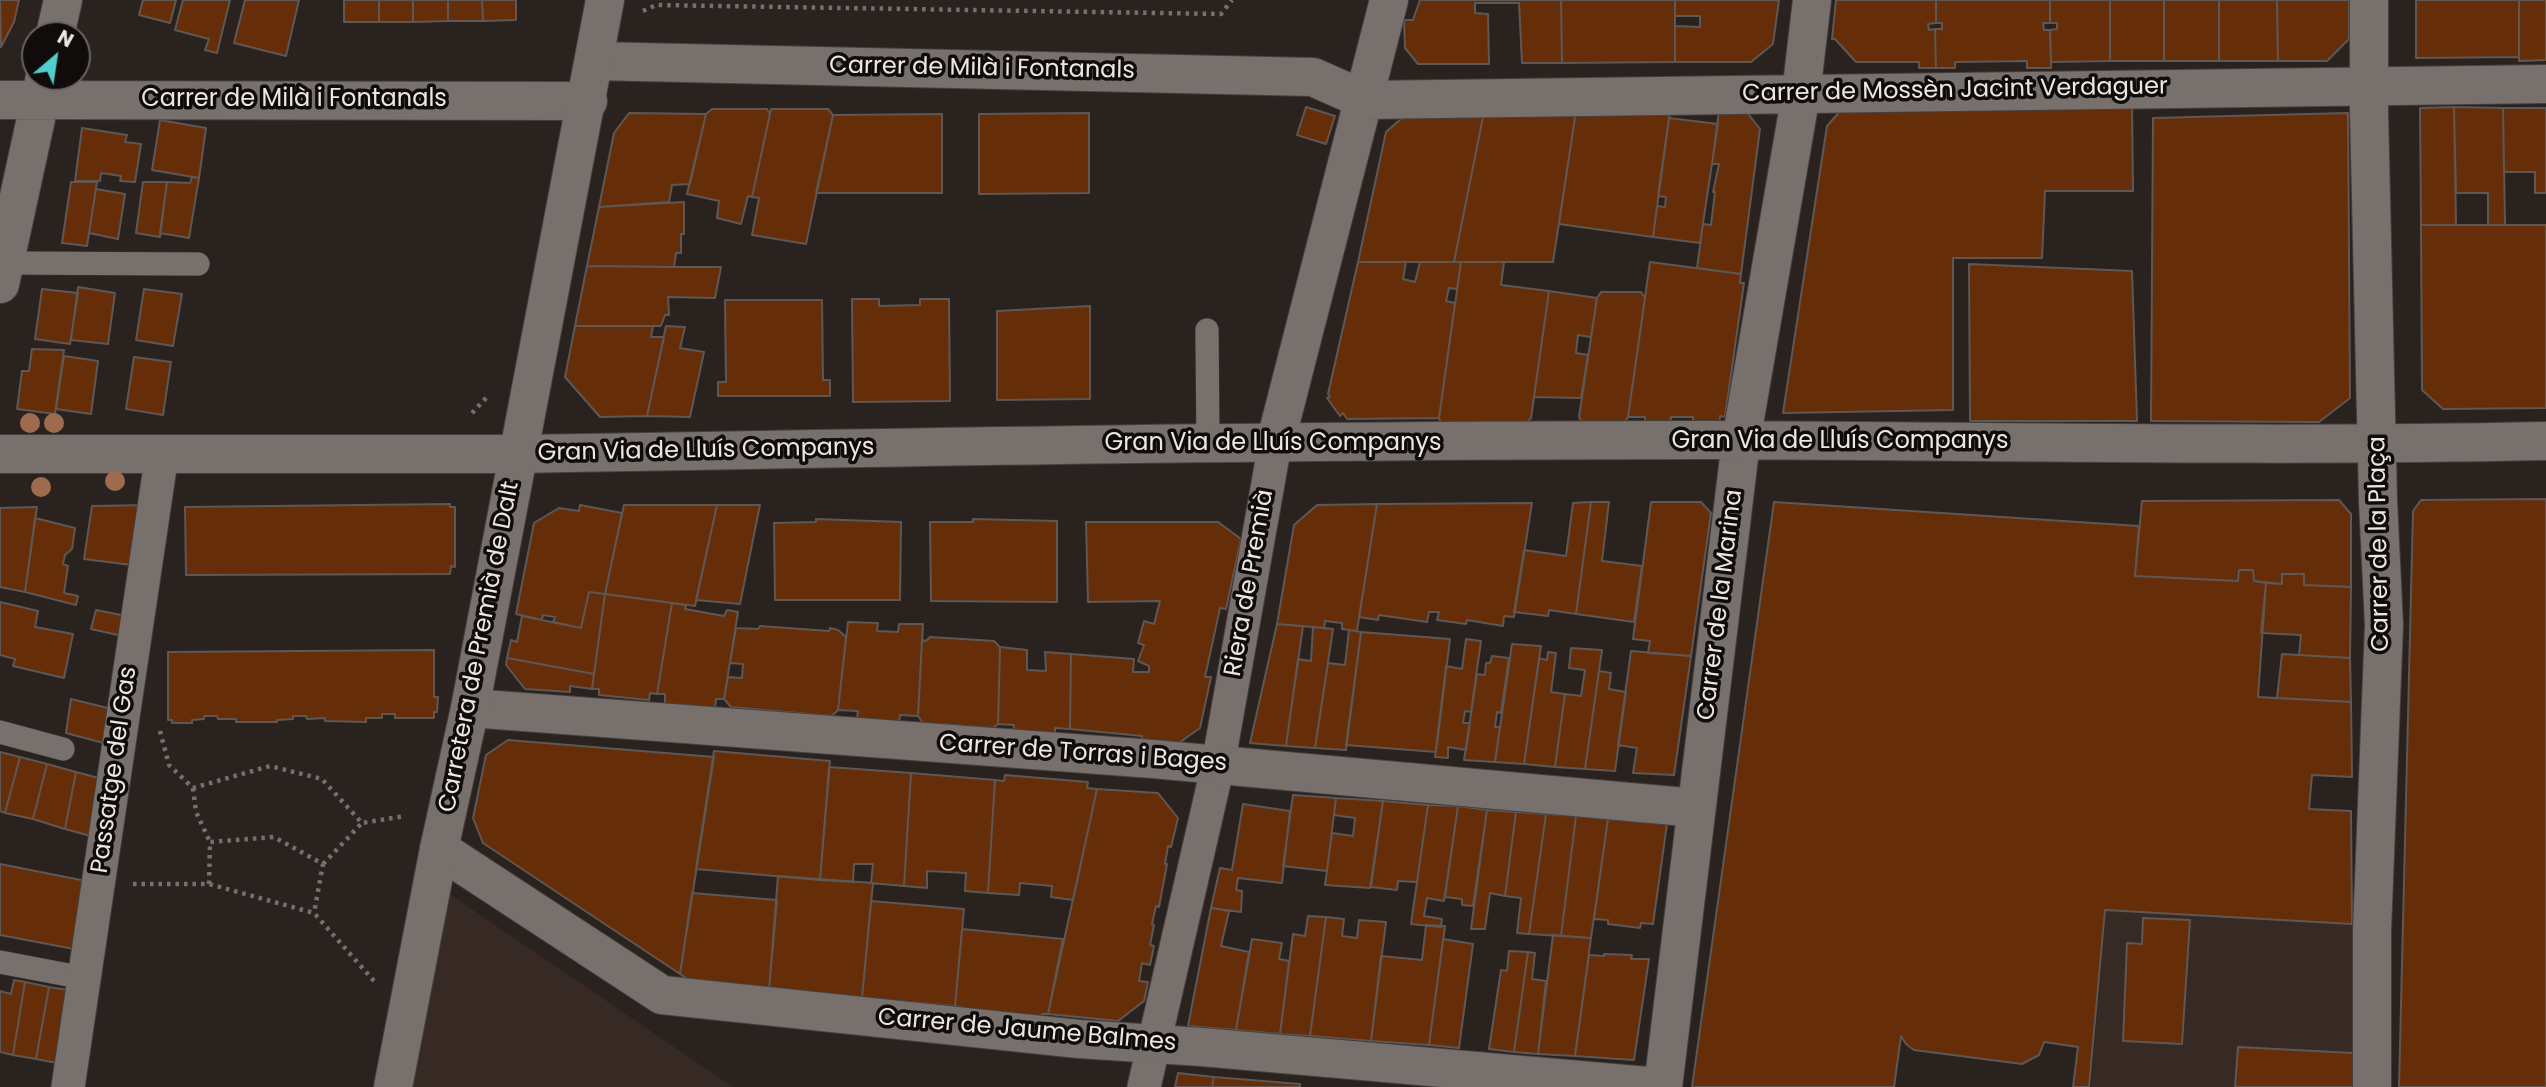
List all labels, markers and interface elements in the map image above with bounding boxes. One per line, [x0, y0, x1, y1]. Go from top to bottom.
north arrow [21, 21, 91, 91]
text: N [53, 24, 78, 54]
street label: Carrer de Milà i Fontanals [829, 52, 1135, 86]
street label: Carrer de Mossèn Jacint Verdaguer [1742, 73, 2168, 109]
street label: Carrer de Milà i Fontanals [141, 86, 447, 114]
street label: Gran Via de Lluís Companys [1672, 428, 2008, 456]
street label: Gran Via de Lluís Companys [1105, 430, 1441, 458]
street label: Gran Via de Lluís Companys [537, 434, 875, 468]
street label: Carrer de la Plaça [2364, 436, 2396, 652]
street label: Carretera de Premià de Dalt [434, 479, 526, 815]
street label: Riera de Premià [1219, 487, 1281, 679]
street label: Carrer de la Marina [1693, 488, 1749, 722]
street label: Passatge del Gas [86, 665, 144, 875]
street label: Carrer de Torras i Bages [938, 730, 1228, 778]
street label: Carrer de Jaume Balmes [876, 1004, 1178, 1058]

